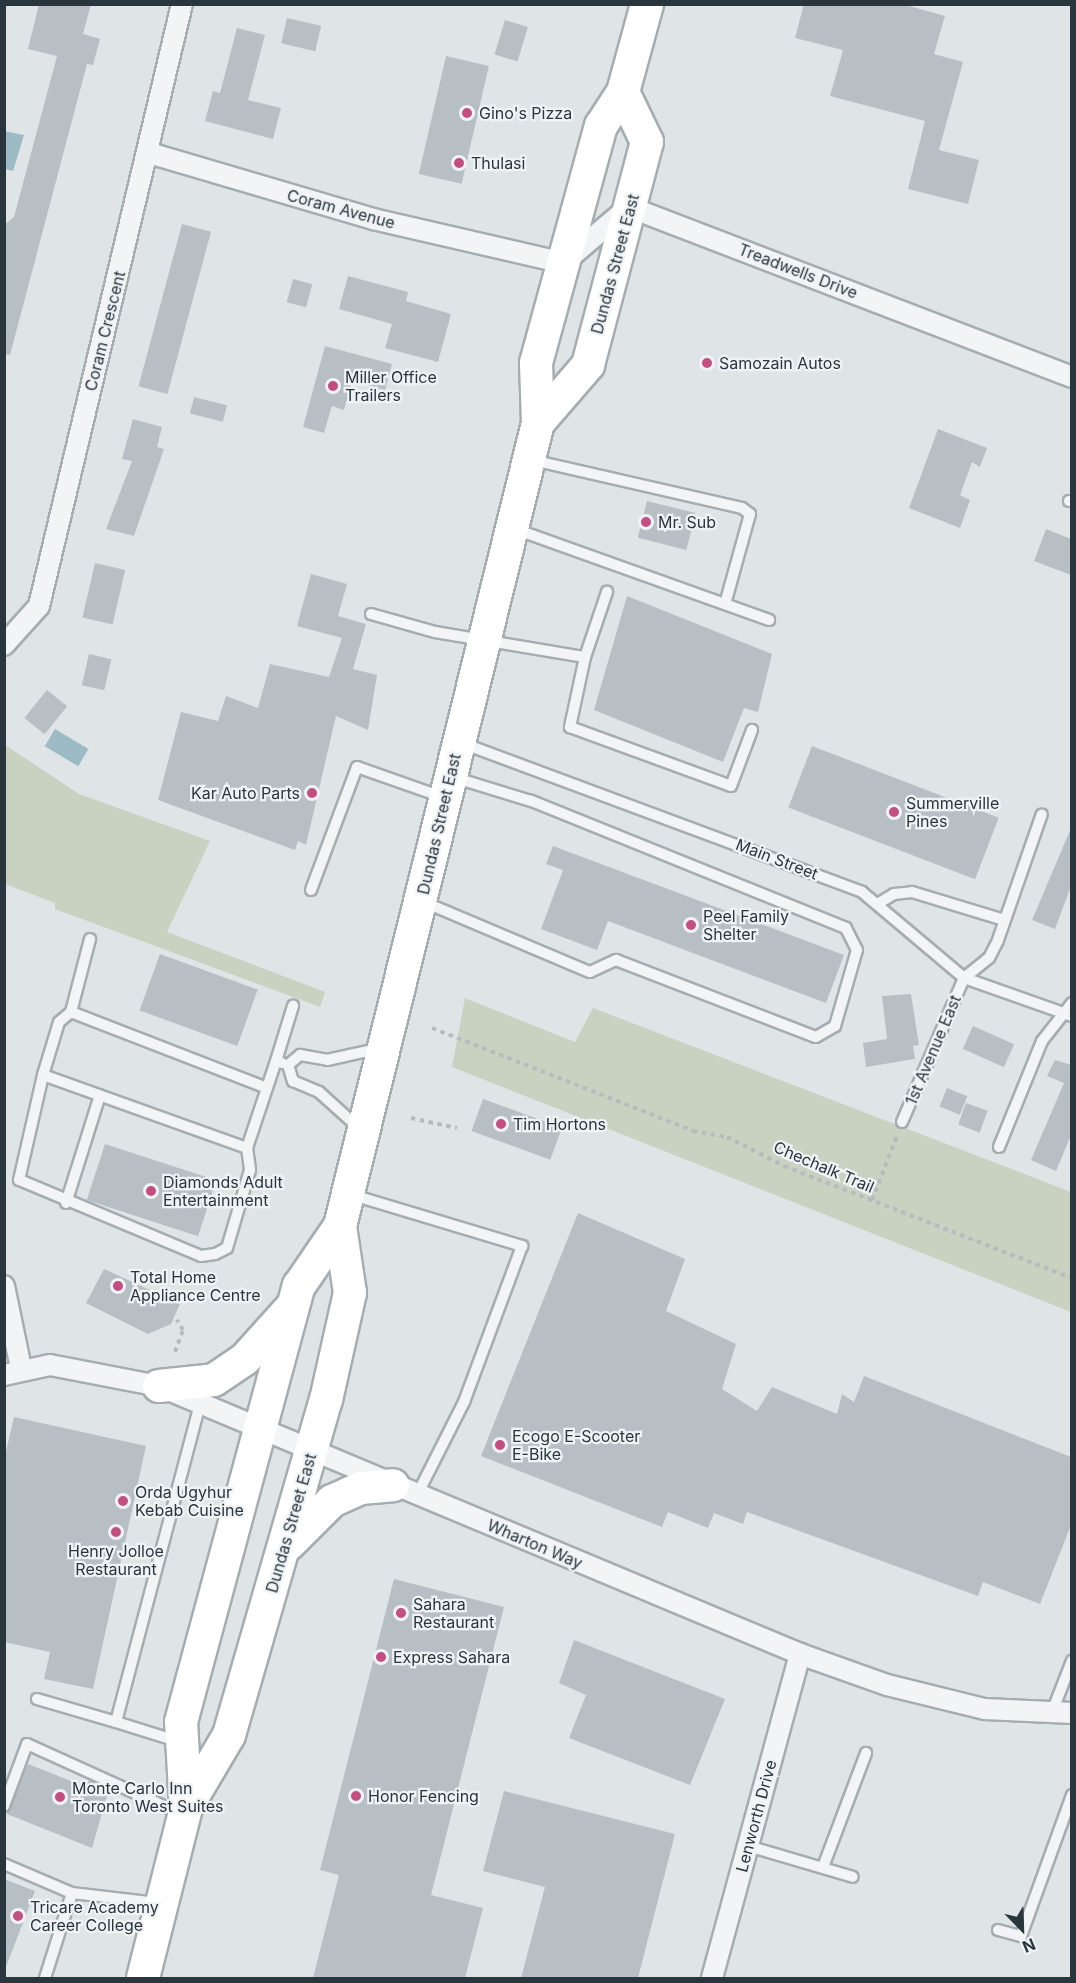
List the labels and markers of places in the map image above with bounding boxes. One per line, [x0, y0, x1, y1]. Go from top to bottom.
place label: Gino's Pizza [479, 103, 572, 123]
marker: Gino's Pizza [460, 106, 474, 120]
place label: Thulasi [471, 153, 525, 173]
marker: Thulasi [452, 156, 466, 170]
place label: Samozain Autos [719, 353, 841, 373]
marker: Samozain Autos [700, 356, 714, 370]
place label: Miller Office Trailers [345, 367, 437, 405]
marker: Miller Office Trailers [326, 379, 340, 393]
place label: Mr. Sub [658, 512, 716, 532]
marker: Mr. Sub [639, 515, 653, 529]
place label: Kar Auto Parts [191, 783, 300, 803]
marker: Kar Auto Parts [305, 786, 319, 800]
place label: Summerville Pines [906, 793, 999, 831]
marker: Summerville Pines [887, 805, 901, 819]
place label: Peel Family Shelter [703, 906, 789, 944]
marker: Peel Family Shelter [684, 918, 698, 932]
place label: Tim Hortons [513, 1114, 606, 1134]
marker: Tim Hortons [494, 1117, 508, 1131]
place label: Diamonds Adult Entertainment [163, 1172, 283, 1210]
marker: Diamonds Adult Entertainment [144, 1184, 158, 1198]
place label: Total Home Appliance Centre [130, 1267, 261, 1305]
marker: Total Home Appliance Centre [111, 1279, 125, 1293]
place label: Ecogo E-Scooter E-Bike [512, 1426, 640, 1464]
marker: Ecogo E-Scooter E-Bike [493, 1438, 507, 1452]
place label: Orda Ugyhur Kebab Cuisine [135, 1482, 244, 1520]
marker: Orda Ugyhur Kebab Cuisine [116, 1494, 130, 1508]
marker: Henry Jolloe Restaurant [109, 1525, 123, 1539]
place label: Henry Jolloe Restaurant [68, 1541, 164, 1579]
place label: Sahara Restaurant [413, 1594, 494, 1632]
marker: Sahara Restaurant [394, 1606, 408, 1620]
place label: Express Sahara [393, 1647, 510, 1667]
marker: Express Sahara [374, 1650, 388, 1664]
place label: Monte Carlo Inn Toronto West Suites [72, 1778, 224, 1816]
place label: Honor Fencing [368, 1786, 479, 1806]
marker: Honor Fencing [349, 1789, 363, 1803]
marker: Monte Carlo Inn Toronto West Suites [53, 1790, 67, 1804]
place label: Tricare Academy Career College [30, 1897, 159, 1935]
marker: Tricare Academy Career College [11, 1909, 25, 1923]

